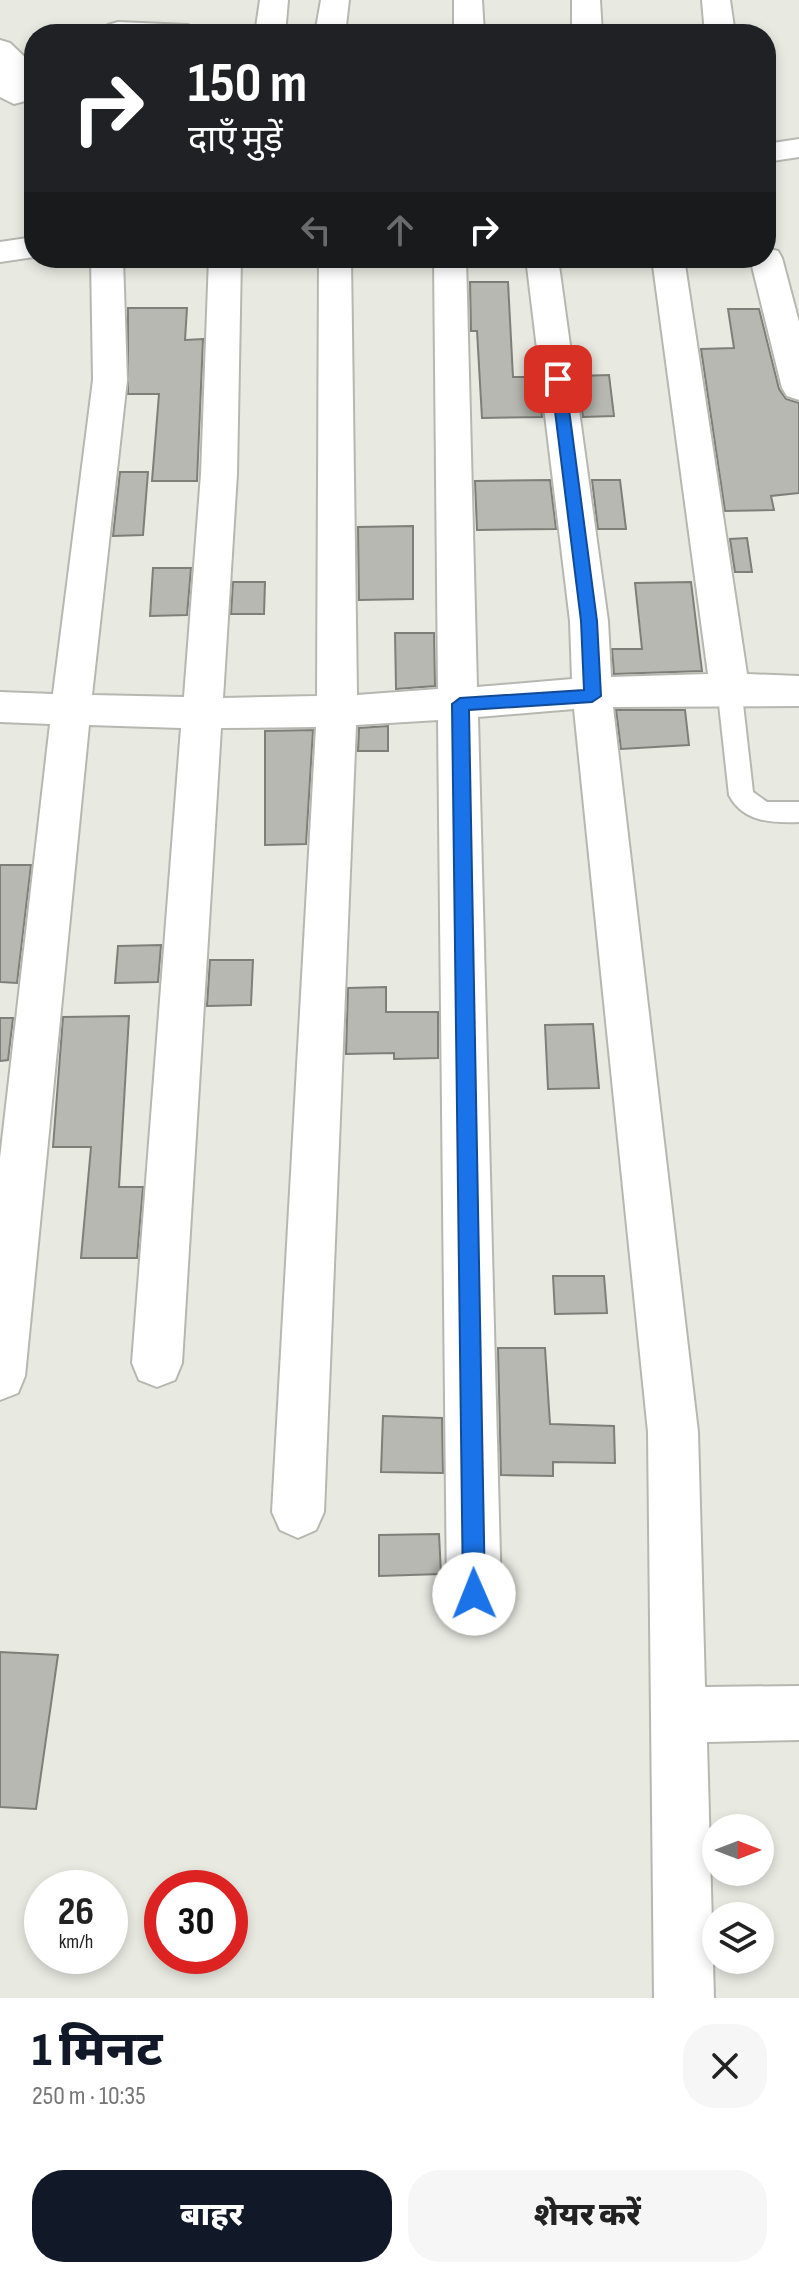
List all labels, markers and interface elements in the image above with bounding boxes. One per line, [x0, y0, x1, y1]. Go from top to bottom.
text: 150 m [188, 51, 307, 118]
icon: right [56, 56, 160, 160]
text: दाएँ मुड़ें [188, 119, 283, 162]
icon: left [294, 208, 338, 252]
icon: ahead [378, 208, 422, 252]
icon: right [462, 208, 506, 252]
pin [524, 345, 592, 413]
icon: arrive [536, 357, 580, 401]
position arrow [432, 1552, 516, 1636]
north arrow [702, 1814, 774, 1886]
map controls [702, 1814, 774, 1974]
speed limit sign: 30 [144, 1870, 248, 1974]
text: 26 [58, 1888, 94, 1936]
button: layers [702, 1902, 774, 1974]
text: km/h [59, 1930, 93, 1954]
text: 1 मिनट [32, 2022, 162, 2079]
button: close [683, 2024, 767, 2108]
text: 250 m · 10:35 [32, 2081, 146, 2112]
button: बाहर [32, 2170, 392, 2262]
button: शेयर करें [408, 2170, 767, 2262]

